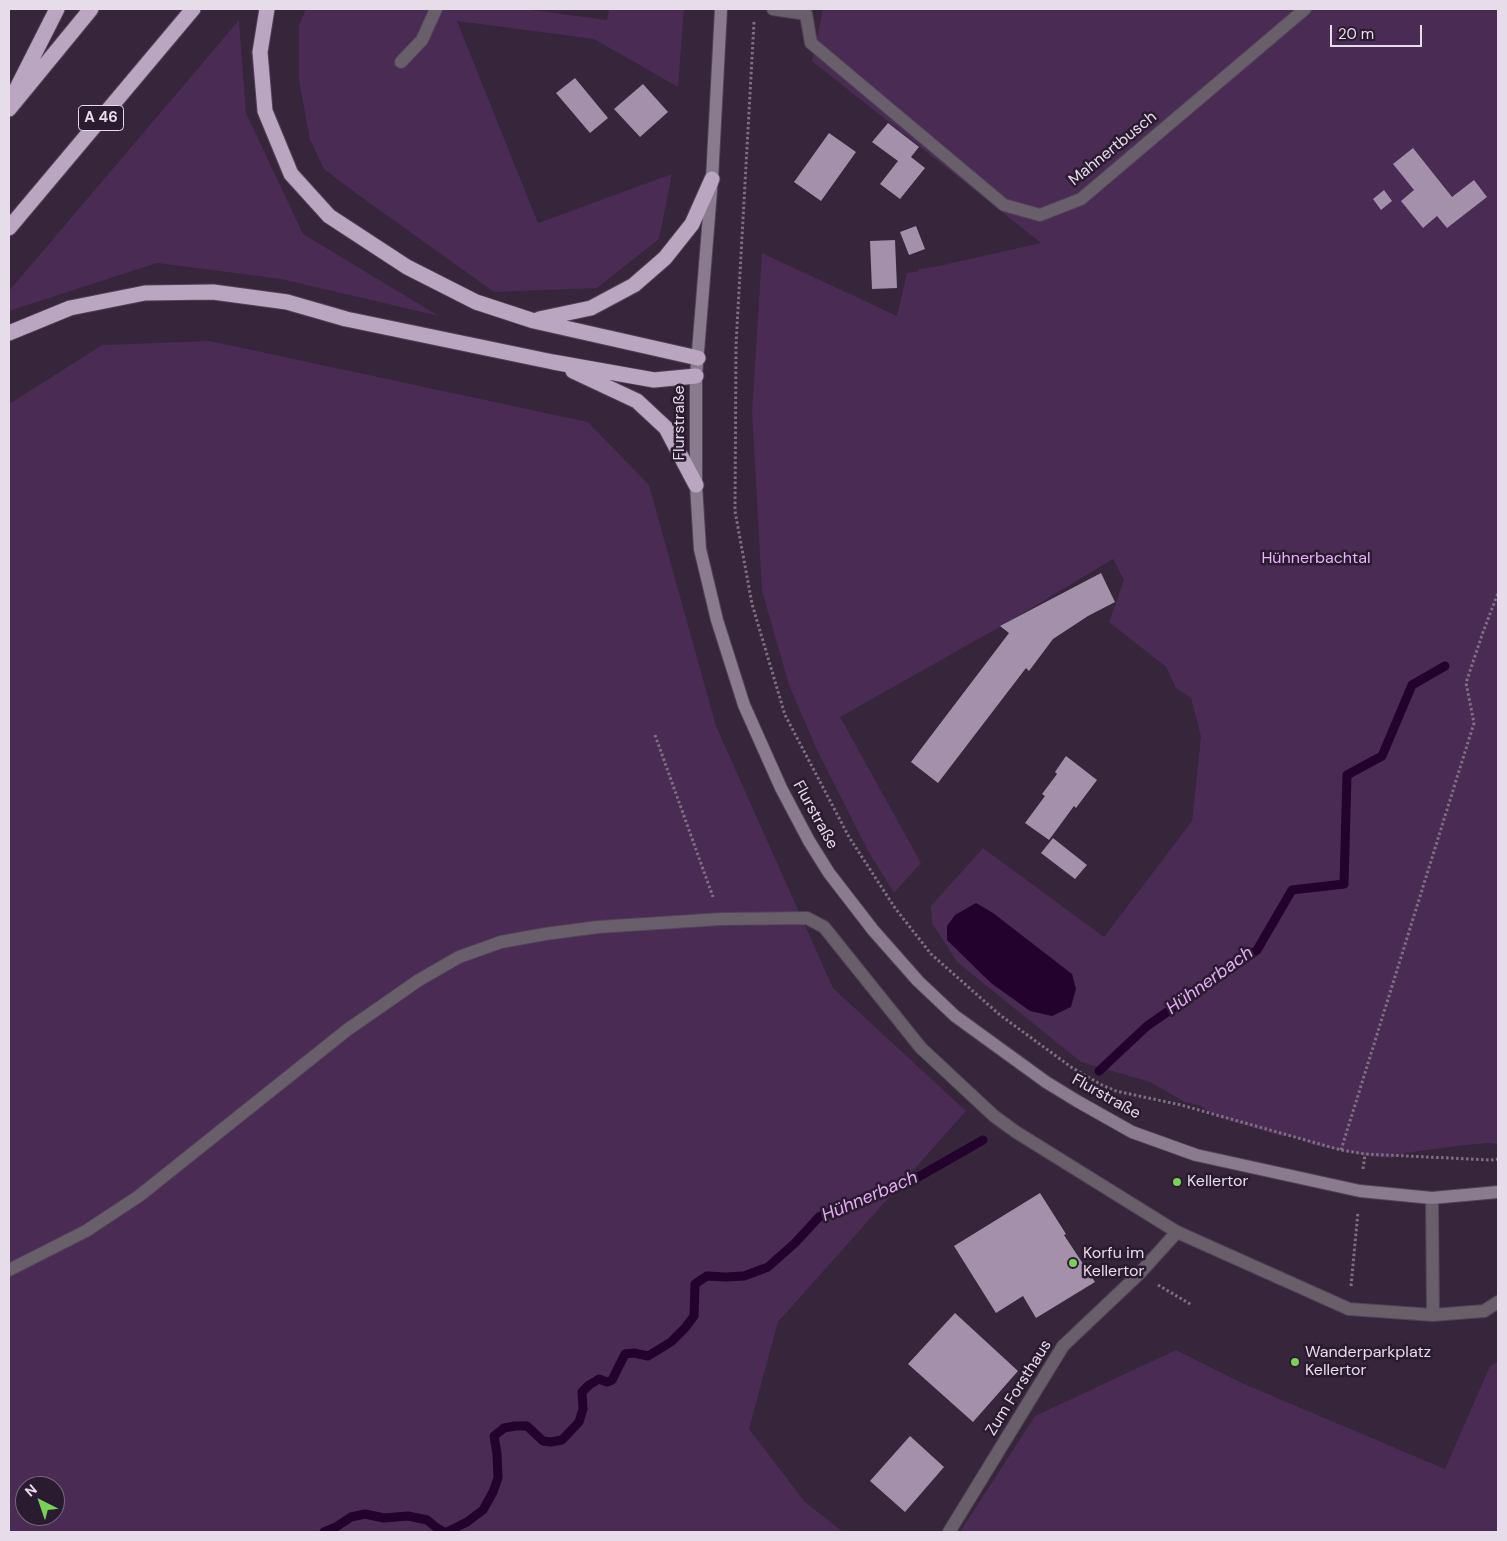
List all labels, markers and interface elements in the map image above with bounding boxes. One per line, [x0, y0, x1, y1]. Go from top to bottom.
scale bar [1332, 15, 1424, 47]
text: 20 m [1338, 24, 1374, 44]
road number: A 46 [78, 106, 124, 130]
street label: Mahnertbusch [1065, 108, 1161, 190]
street label: Flurstraße [670, 385, 690, 461]
park label: Hühnerbachtal [1261, 549, 1371, 569]
street label: Flurstraße [788, 777, 842, 853]
water label: Hühnerbach [1162, 942, 1258, 1020]
street label: Flurstraße [1068, 1070, 1144, 1124]
water label: Hühnerbach [819, 1167, 921, 1227]
place label: Kellertor [1187, 1172, 1249, 1192]
marker: Kellertor [1171, 1176, 1183, 1188]
place label: Korfu im Kellertor [1083, 1244, 1145, 1282]
marker: Korfu im Kellertor [1067, 1257, 1079, 1269]
street label: Zum Forsthaus [982, 1337, 1056, 1439]
place label: Wanderparkplatz Kellertor [1305, 1343, 1431, 1381]
marker: Wanderparkplatz Kellertor [1289, 1356, 1301, 1368]
north arrow [15, 1476, 65, 1526]
text: N [21, 1480, 41, 1501]

